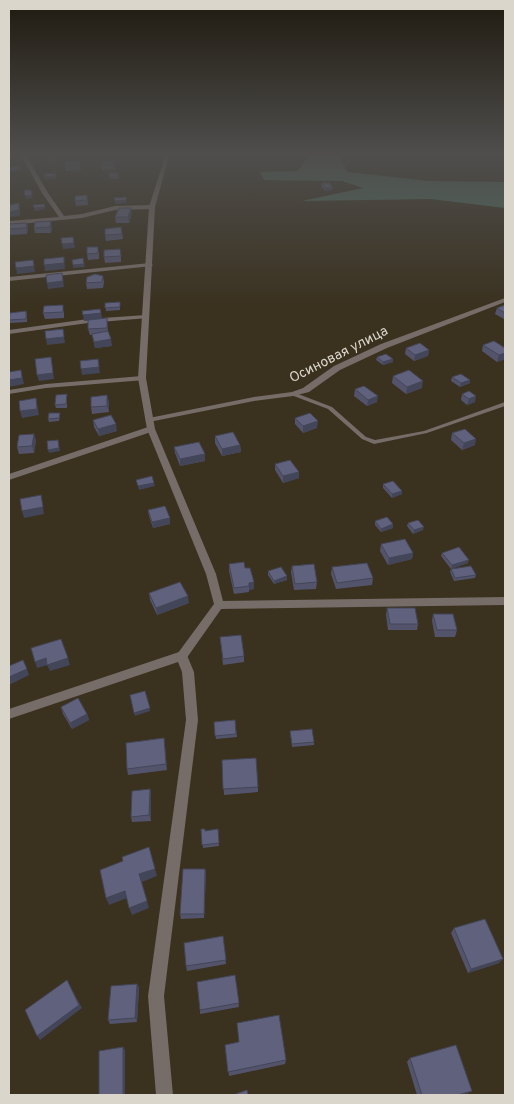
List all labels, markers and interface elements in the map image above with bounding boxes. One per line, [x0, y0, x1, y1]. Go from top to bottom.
street label: Осиновая улица [287, 323, 391, 387]

